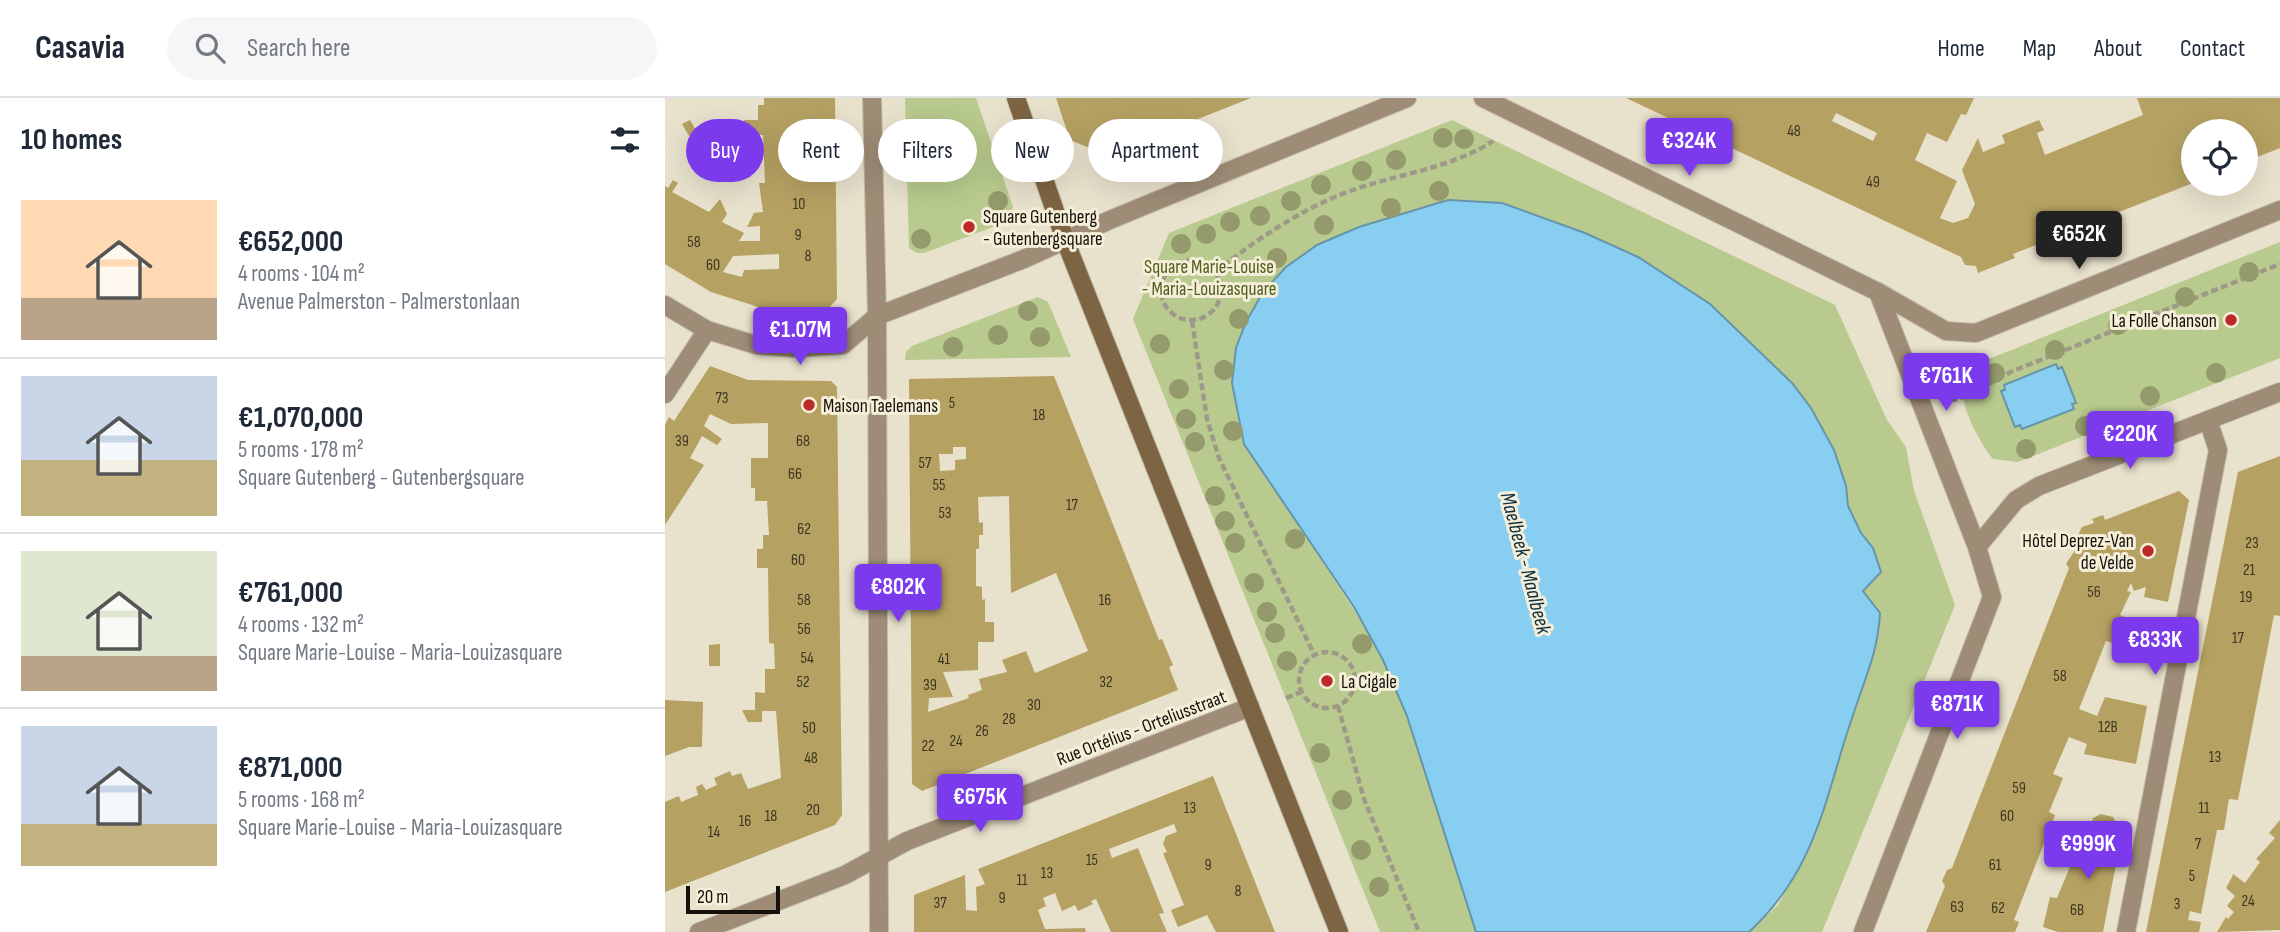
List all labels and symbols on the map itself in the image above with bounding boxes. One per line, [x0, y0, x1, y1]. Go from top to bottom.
pin: €324K [1640, 118, 1738, 178]
house number: 48 [1787, 122, 1801, 141]
house number: 49 [1866, 173, 1880, 192]
house number: 10 [793, 195, 805, 214]
place label: Square Gutenberg - Gutenbergsquare [983, 206, 1103, 251]
pin: €652K [2030, 212, 2128, 271]
marker: Square Gutenberg - Gutenbergsquare [961, 219, 977, 235]
house number: 9 [794, 226, 802, 245]
house number: 58 [687, 233, 701, 252]
house number: 8 [804, 247, 812, 266]
house number: 60 [706, 256, 720, 275]
park label: Square Marie-Louise - Maria-Louizasquare [1142, 256, 1277, 301]
pin: €1.07M [743, 308, 857, 367]
place label: La Folle Chanson [2111, 310, 2217, 333]
marker: La Folle Chanson [2223, 312, 2239, 328]
pin: €761K [1897, 354, 1995, 413]
house number: 73 [715, 389, 729, 408]
house number: 5 [949, 394, 955, 413]
place label: Maison Taelemans [823, 395, 938, 418]
marker: Maison Taelemans [801, 397, 817, 413]
house number: 18 [1033, 406, 1045, 425]
pin: €220K [2081, 412, 2179, 471]
house number: 39 [675, 432, 689, 451]
house number: 68 [796, 432, 810, 451]
house number: 57 [919, 454, 932, 473]
house number: 66 [788, 465, 802, 484]
house number: 55 [933, 476, 945, 495]
water label: Maelbeek - Maalbeek [1495, 490, 1557, 638]
house number: 17 [1066, 496, 1079, 515]
house number: 53 [938, 504, 952, 523]
house number: 62 [797, 520, 811, 539]
place label: Hôtel Deprez-Van de Velde [2022, 530, 2134, 575]
house number: 23 [2245, 534, 2259, 553]
marker: Hôtel Deprez-Van de Velde [2140, 543, 2156, 559]
house number: 60 [791, 551, 805, 570]
house number: 21 [2243, 561, 2256, 580]
pin: €802K [849, 564, 947, 624]
house number: 56 [2087, 583, 2101, 602]
house number: 19 [2240, 588, 2252, 607]
house number: 58 [797, 591, 811, 610]
house number: 16 [1099, 591, 1111, 610]
pin: €833K [2106, 618, 2204, 677]
house number: 56 [797, 620, 811, 639]
house number: 17 [2232, 629, 2245, 648]
house number: 54 [800, 649, 814, 668]
house number: 41 [938, 650, 951, 669]
house number: 58 [2053, 667, 2067, 686]
place label: La Cigale [1341, 671, 1397, 694]
house number: 52 [796, 673, 810, 692]
house number: 32 [1099, 673, 1113, 692]
marker: La Cigale [1319, 673, 1335, 689]
house number: 39 [923, 676, 937, 695]
pin: €871K [1908, 682, 2006, 741]
street label: Rue Ortélius - Orteliusstraat [1054, 685, 1230, 771]
house number: 30 [1027, 696, 1041, 715]
house number: 28 [1002, 710, 1016, 729]
house number: 12B [2098, 718, 2118, 737]
house number: 50 [802, 719, 816, 738]
house number: 26 [975, 722, 989, 741]
house number: 24 [949, 732, 963, 751]
house number: 22 [921, 737, 935, 756]
house number: 13 [2209, 748, 2221, 767]
house number: 48 [804, 749, 818, 768]
pin: €675K [931, 774, 1029, 834]
house number: 59 [2012, 779, 2026, 798]
house number: 13 [1184, 799, 1196, 818]
house number: 11 [2198, 799, 2210, 818]
house number: 20 [806, 801, 820, 820]
house number: 18 [765, 807, 777, 826]
house number: 60 [2000, 807, 2014, 826]
house number: 16 [739, 812, 751, 831]
pin: €999K [2039, 822, 2137, 881]
house number: 14 [708, 823, 720, 842]
house number: 7 [2195, 835, 2202, 854]
house number: 15 [1086, 851, 1098, 870]
house number: 9 [1204, 856, 1212, 875]
house number: 61 [1989, 856, 2002, 875]
house number: 13 [1041, 864, 1053, 883]
house number: 5 [2189, 867, 2195, 886]
house number: 11 [1016, 871, 1028, 890]
house number: 8 [1234, 882, 1242, 901]
scale bar [686, 883, 781, 915]
house number: 9 [998, 889, 1006, 908]
house number: 24 [2241, 892, 2255, 911]
house number: 37 [933, 894, 947, 913]
house number: 3 [2174, 895, 2180, 914]
house number: 63 [1950, 898, 1964, 917]
house number: 62 [1991, 899, 2005, 918]
house number: 6B [2070, 901, 2084, 920]

